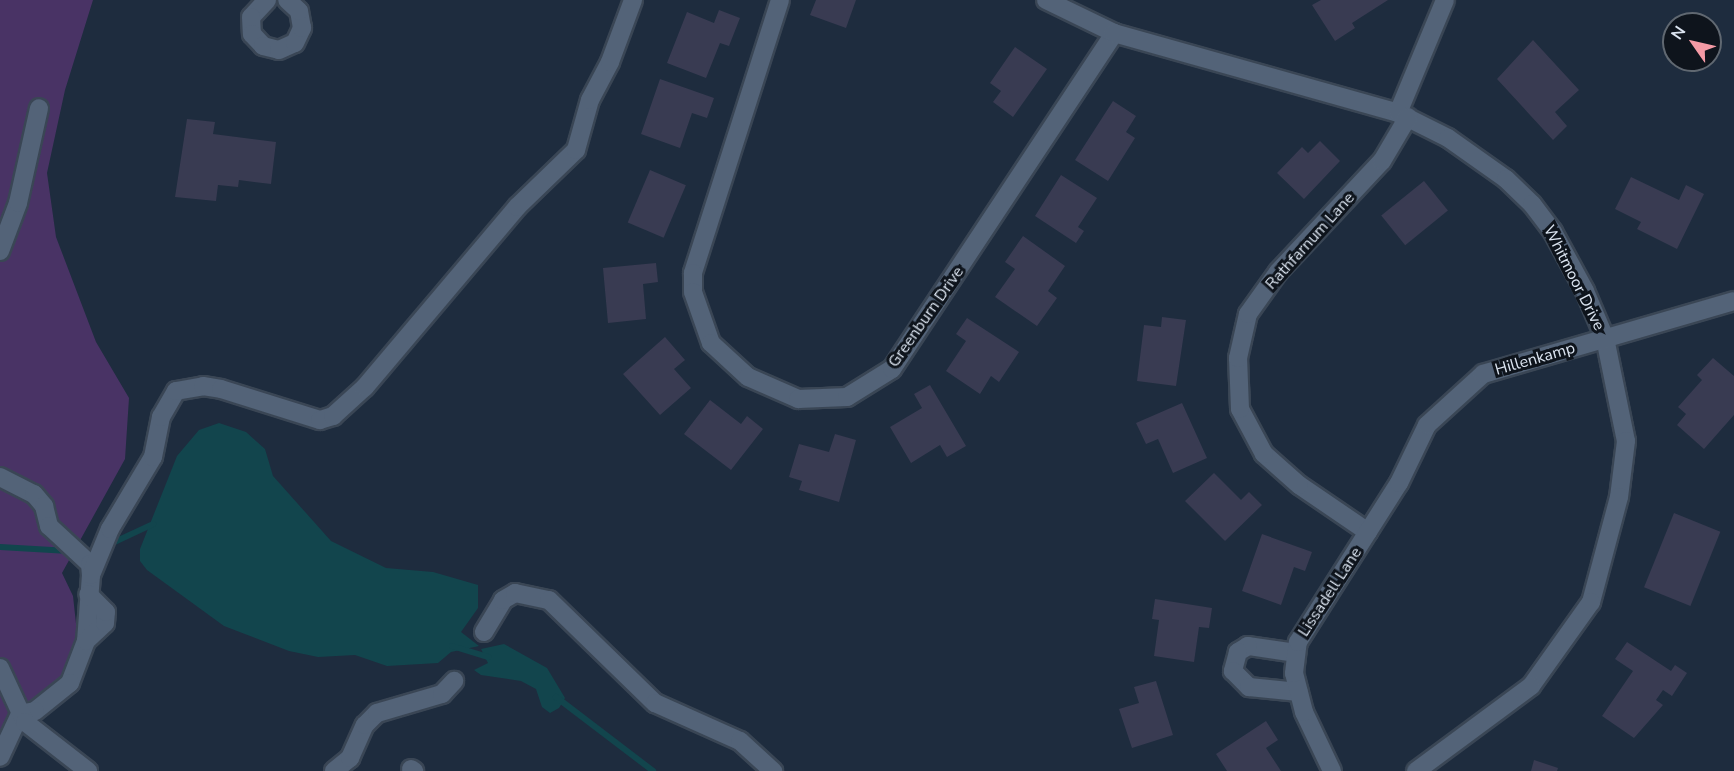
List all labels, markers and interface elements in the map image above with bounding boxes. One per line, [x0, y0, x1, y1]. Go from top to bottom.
north arrow [1662, 12, 1722, 72]
text: N [1666, 22, 1691, 44]
street label: Rathfarnum Lane [1261, 189, 1359, 293]
street label: Whitmoor Drive [1539, 222, 1609, 334]
street label: Greenburn Drive [884, 263, 968, 371]
street label: Hillenkamp [1493, 338, 1577, 380]
street label: Lissadell Lane [1294, 544, 1366, 640]

